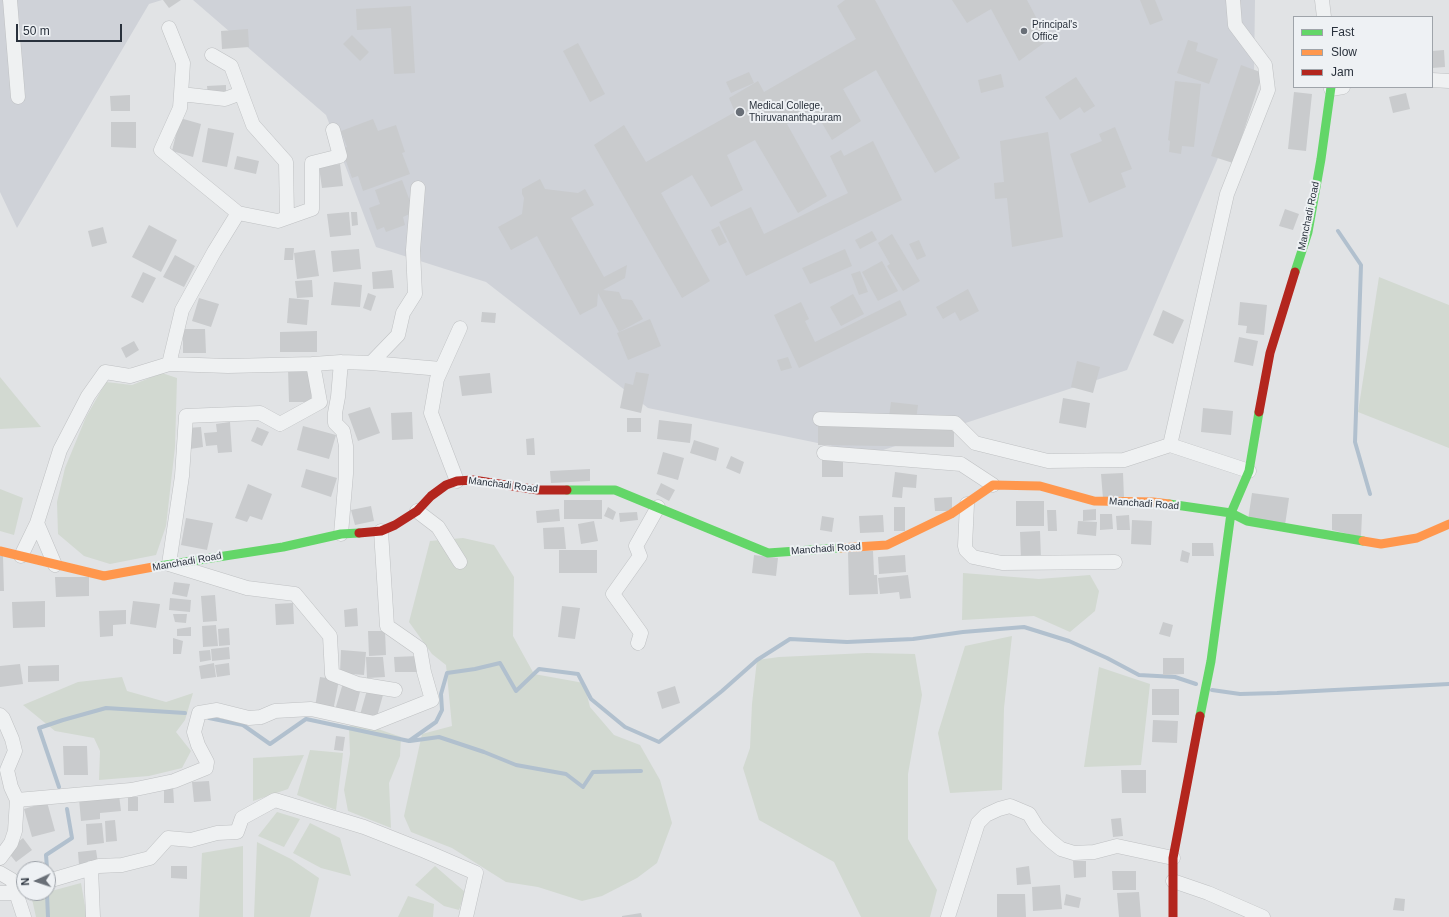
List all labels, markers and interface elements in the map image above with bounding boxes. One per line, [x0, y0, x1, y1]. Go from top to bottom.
scale bar [18, 16, 124, 42]
legend [1293, 16, 1433, 88]
place label: Principal's Office [1032, 19, 1077, 42]
text: 50 m [23, 24, 50, 38]
text: Fast [1331, 25, 1354, 39]
marker: Principal's Office [1019, 26, 1029, 36]
text: Slow [1331, 45, 1357, 59]
text: Jam [1331, 65, 1354, 79]
place label: Medical College, Thiruvananthapuram [749, 100, 841, 124]
marker: Medical College, Thiruvananthapuram [734, 106, 746, 118]
street label: Manchadi Road [1296, 180, 1322, 252]
street label: Manchadi Road [468, 475, 538, 495]
street label: Manchadi Road [1109, 496, 1179, 512]
street label: Manchadi Road [791, 541, 861, 557]
street label: Manchadi Road [151, 550, 223, 574]
north arrow [16, 861, 56, 901]
text: N [19, 877, 31, 886]

